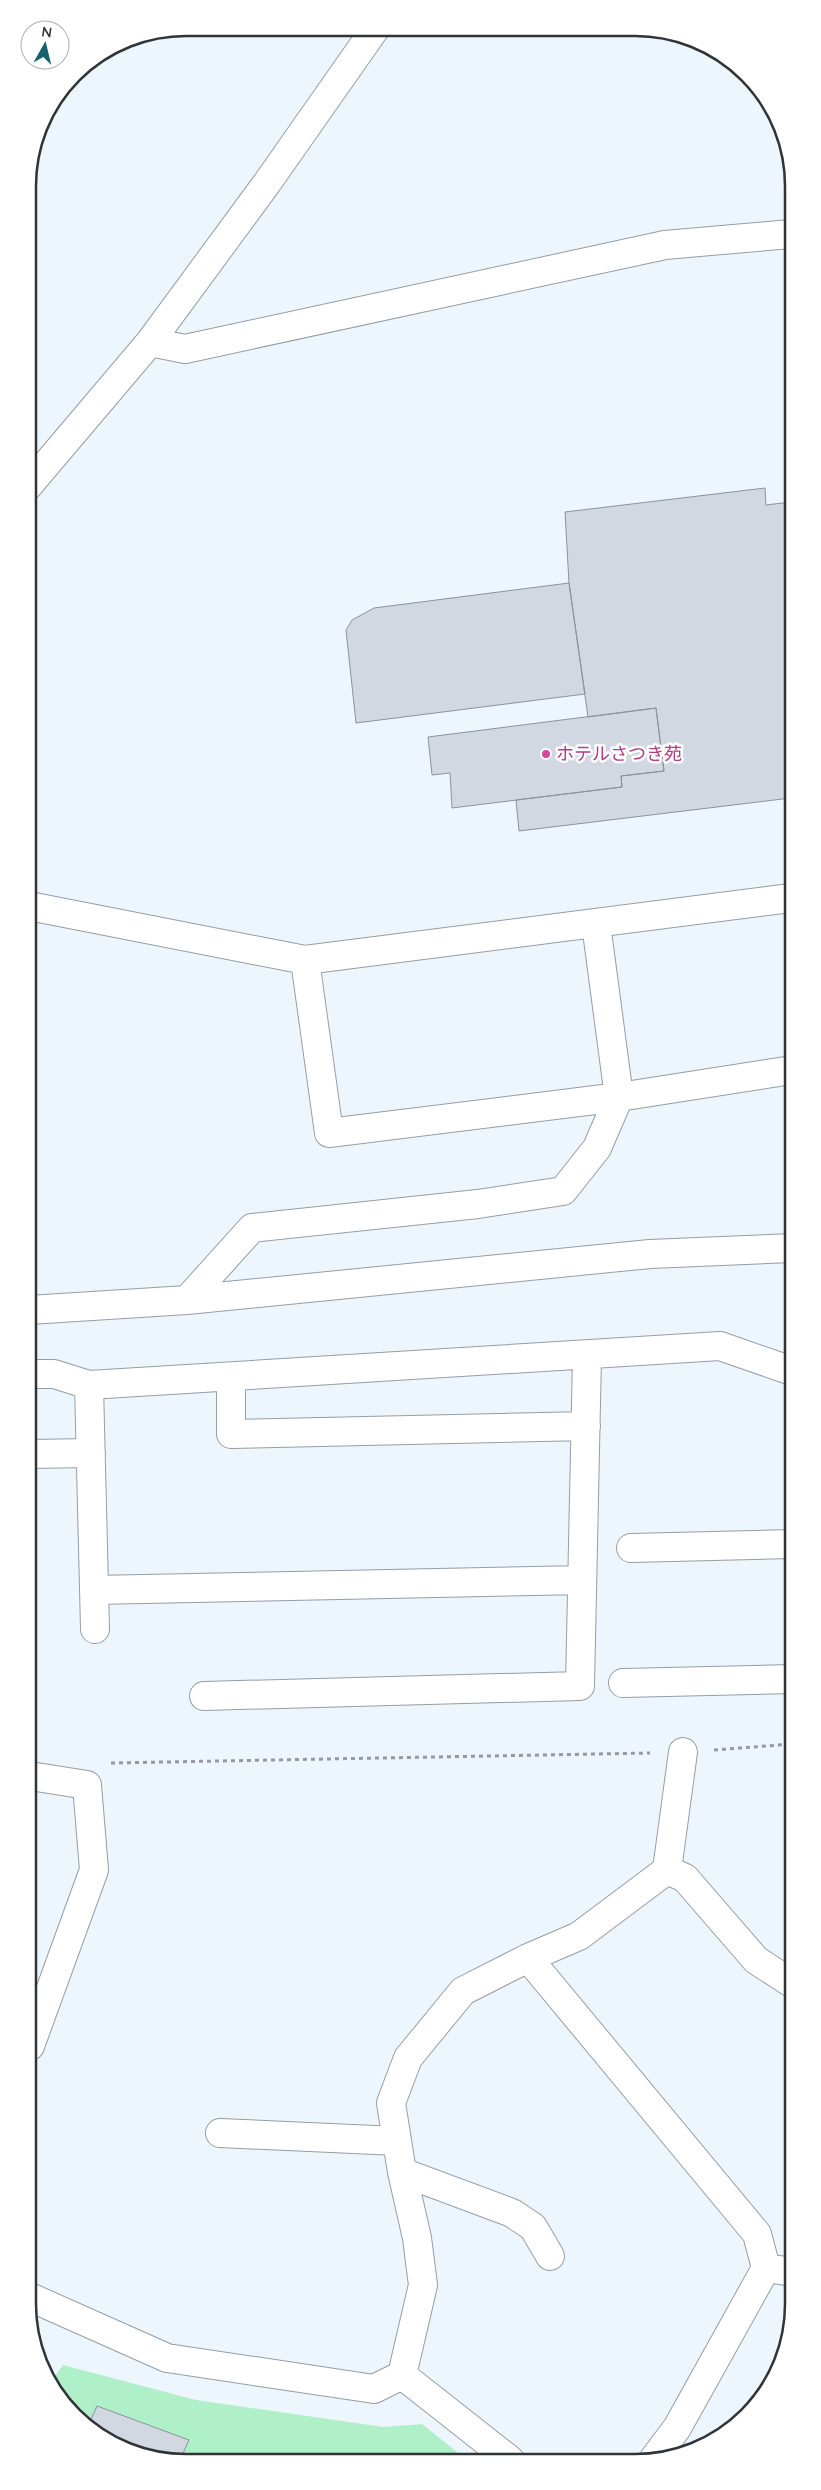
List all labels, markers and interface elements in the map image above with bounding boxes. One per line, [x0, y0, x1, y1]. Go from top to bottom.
north arrow [20, 20, 70, 70]
text: N [40, 22, 53, 42]
place label: ホテルさつき苑 [556, 742, 682, 765]
marker: ホテルさつき苑 [540, 748, 552, 760]

